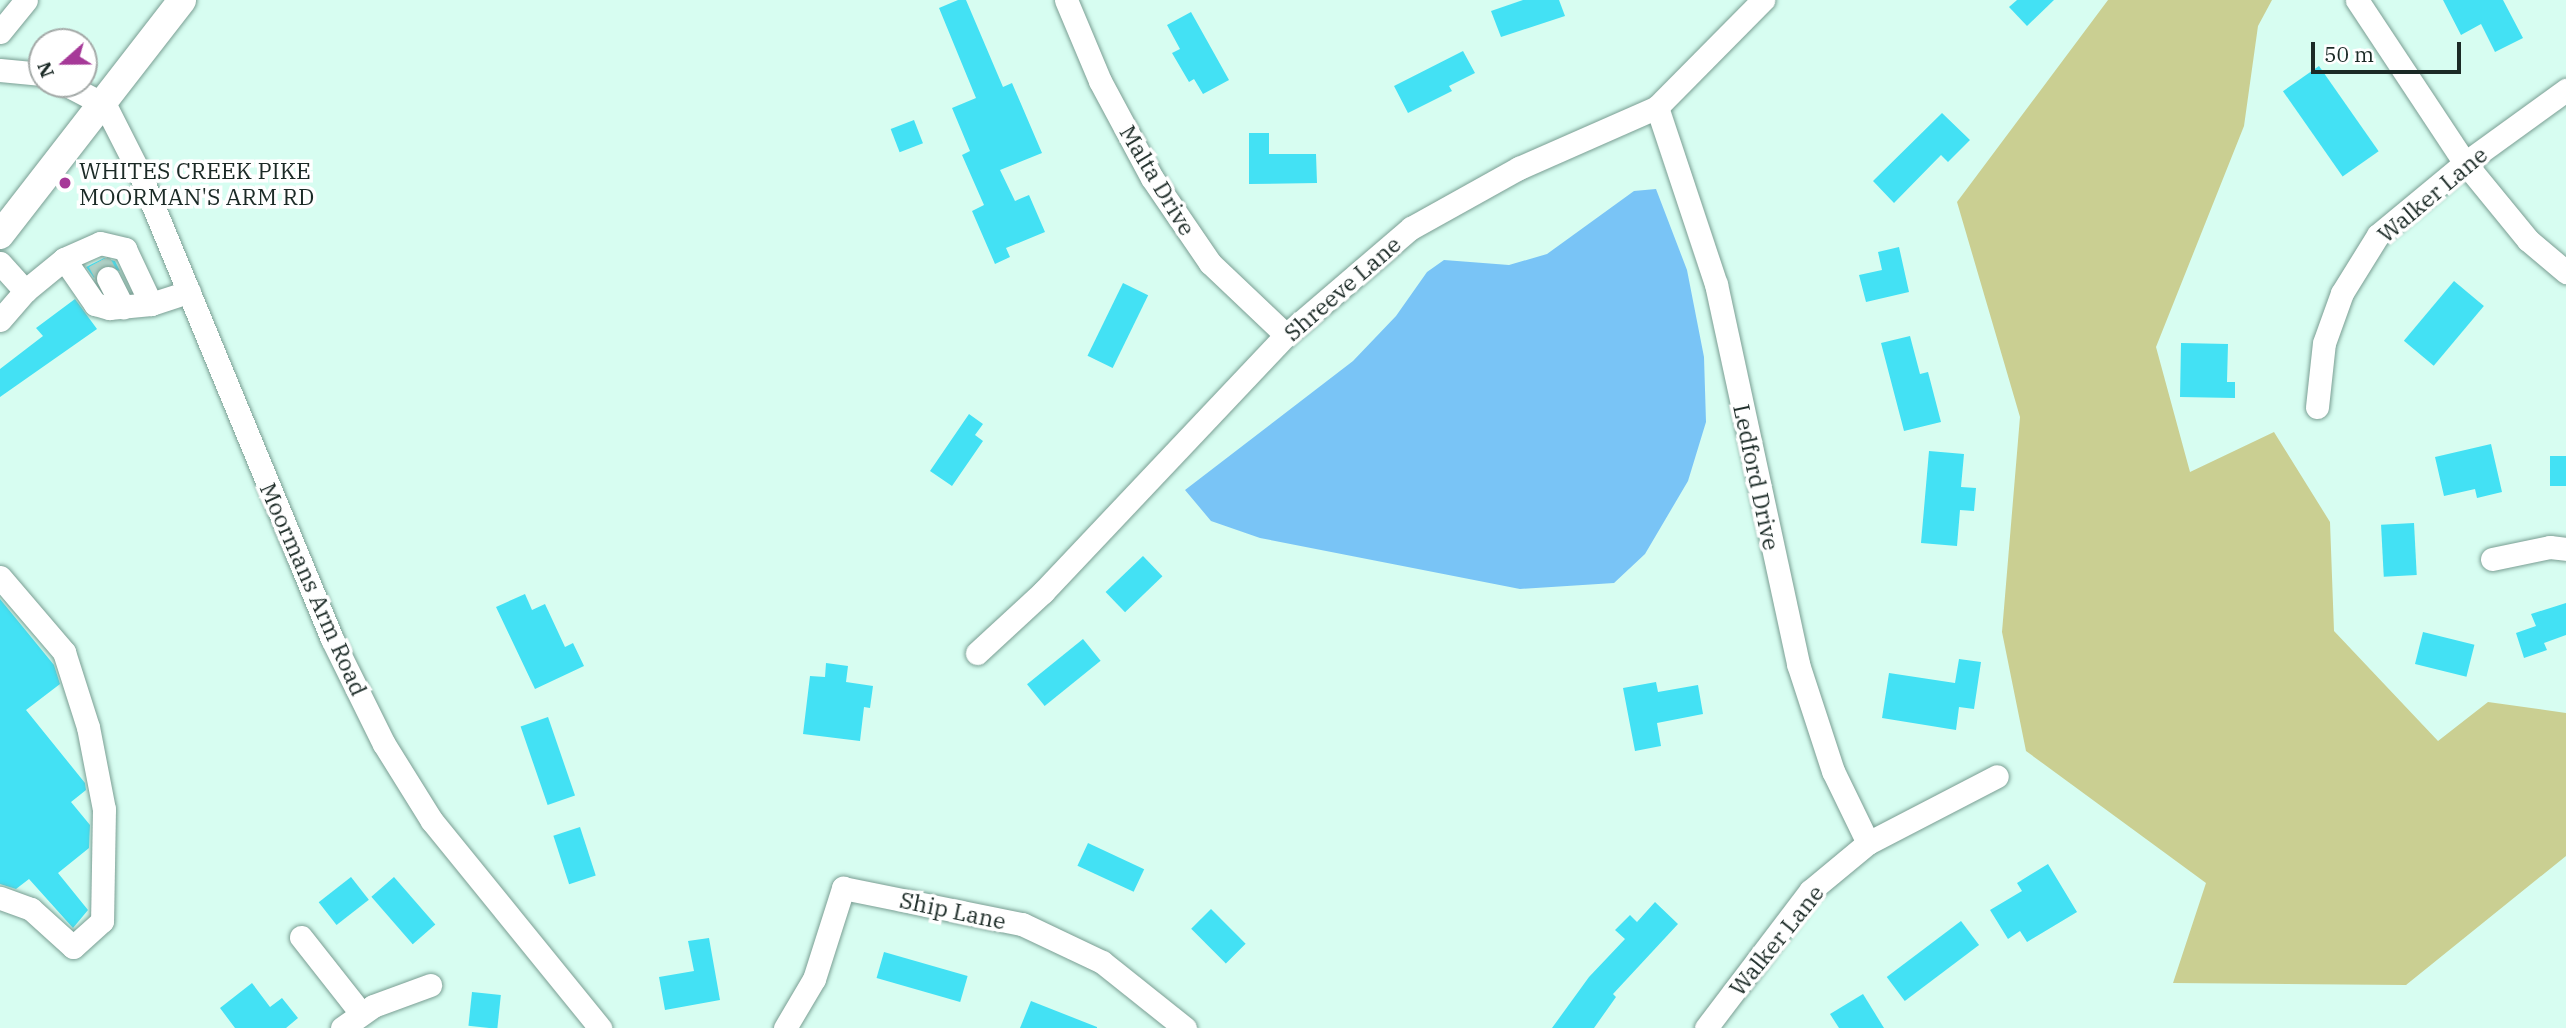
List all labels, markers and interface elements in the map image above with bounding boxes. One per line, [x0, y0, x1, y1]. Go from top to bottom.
north arrow [28, 28, 98, 98]
scale bar [2314, 28, 2464, 72]
text: 50 m [2324, 40, 2374, 68]
text: N [31, 58, 59, 81]
street label: Malta Drive [1114, 120, 1202, 240]
street label: Walker Lane [2372, 140, 2492, 248]
place label: WHITES CREEK PIKE MOORMAN'S ARM RD [79, 156, 314, 210]
marker: WHITES CREEK PIKE MOORMAN'S ARM RD [57, 175, 73, 191]
street label: Shreeve Lane [1278, 230, 1406, 346]
street label: Ledford Drive [1728, 402, 1786, 552]
street label: Moormans Arm Road [255, 478, 373, 700]
street label: Walker Lane [1723, 879, 1829, 1001]
street label: Ship Lane [897, 885, 1009, 935]

